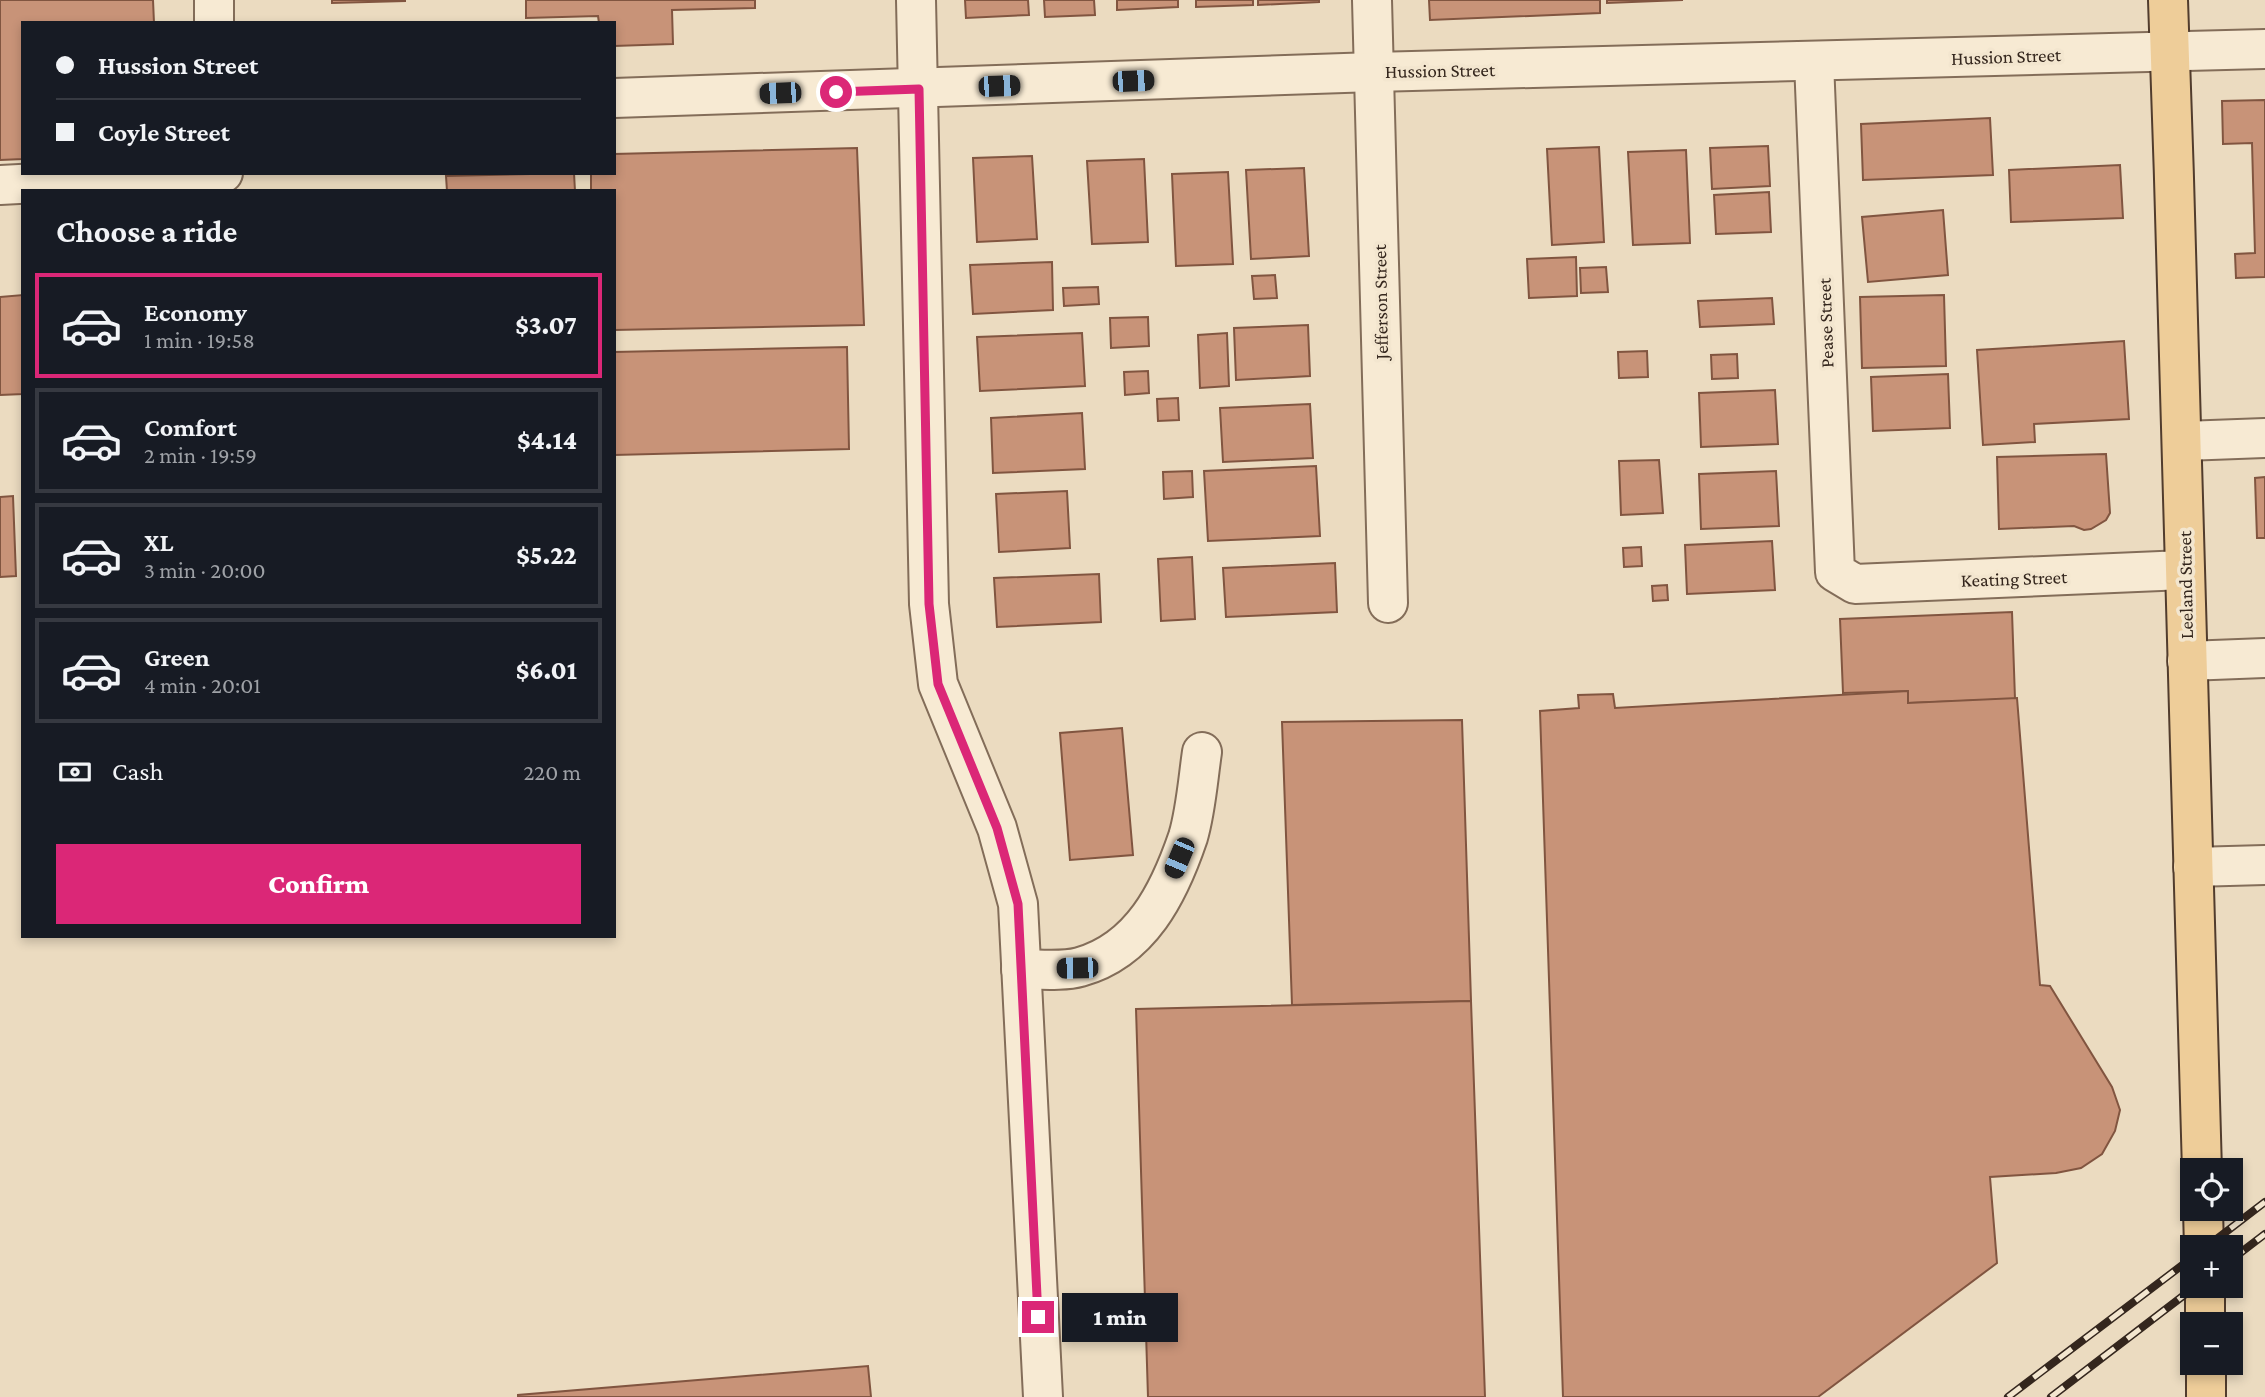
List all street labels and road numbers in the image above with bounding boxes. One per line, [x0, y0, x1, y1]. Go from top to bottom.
street label: Hussion Street [1951, 44, 2062, 69]
street label: Hussion Street [1385, 59, 1496, 82]
street label: Jefferson Street [1369, 243, 1392, 362]
street label: Pease Street [1813, 277, 1838, 368]
street label: Leeland Street [2174, 530, 2197, 639]
street label: Keating Street [1960, 566, 2068, 591]

